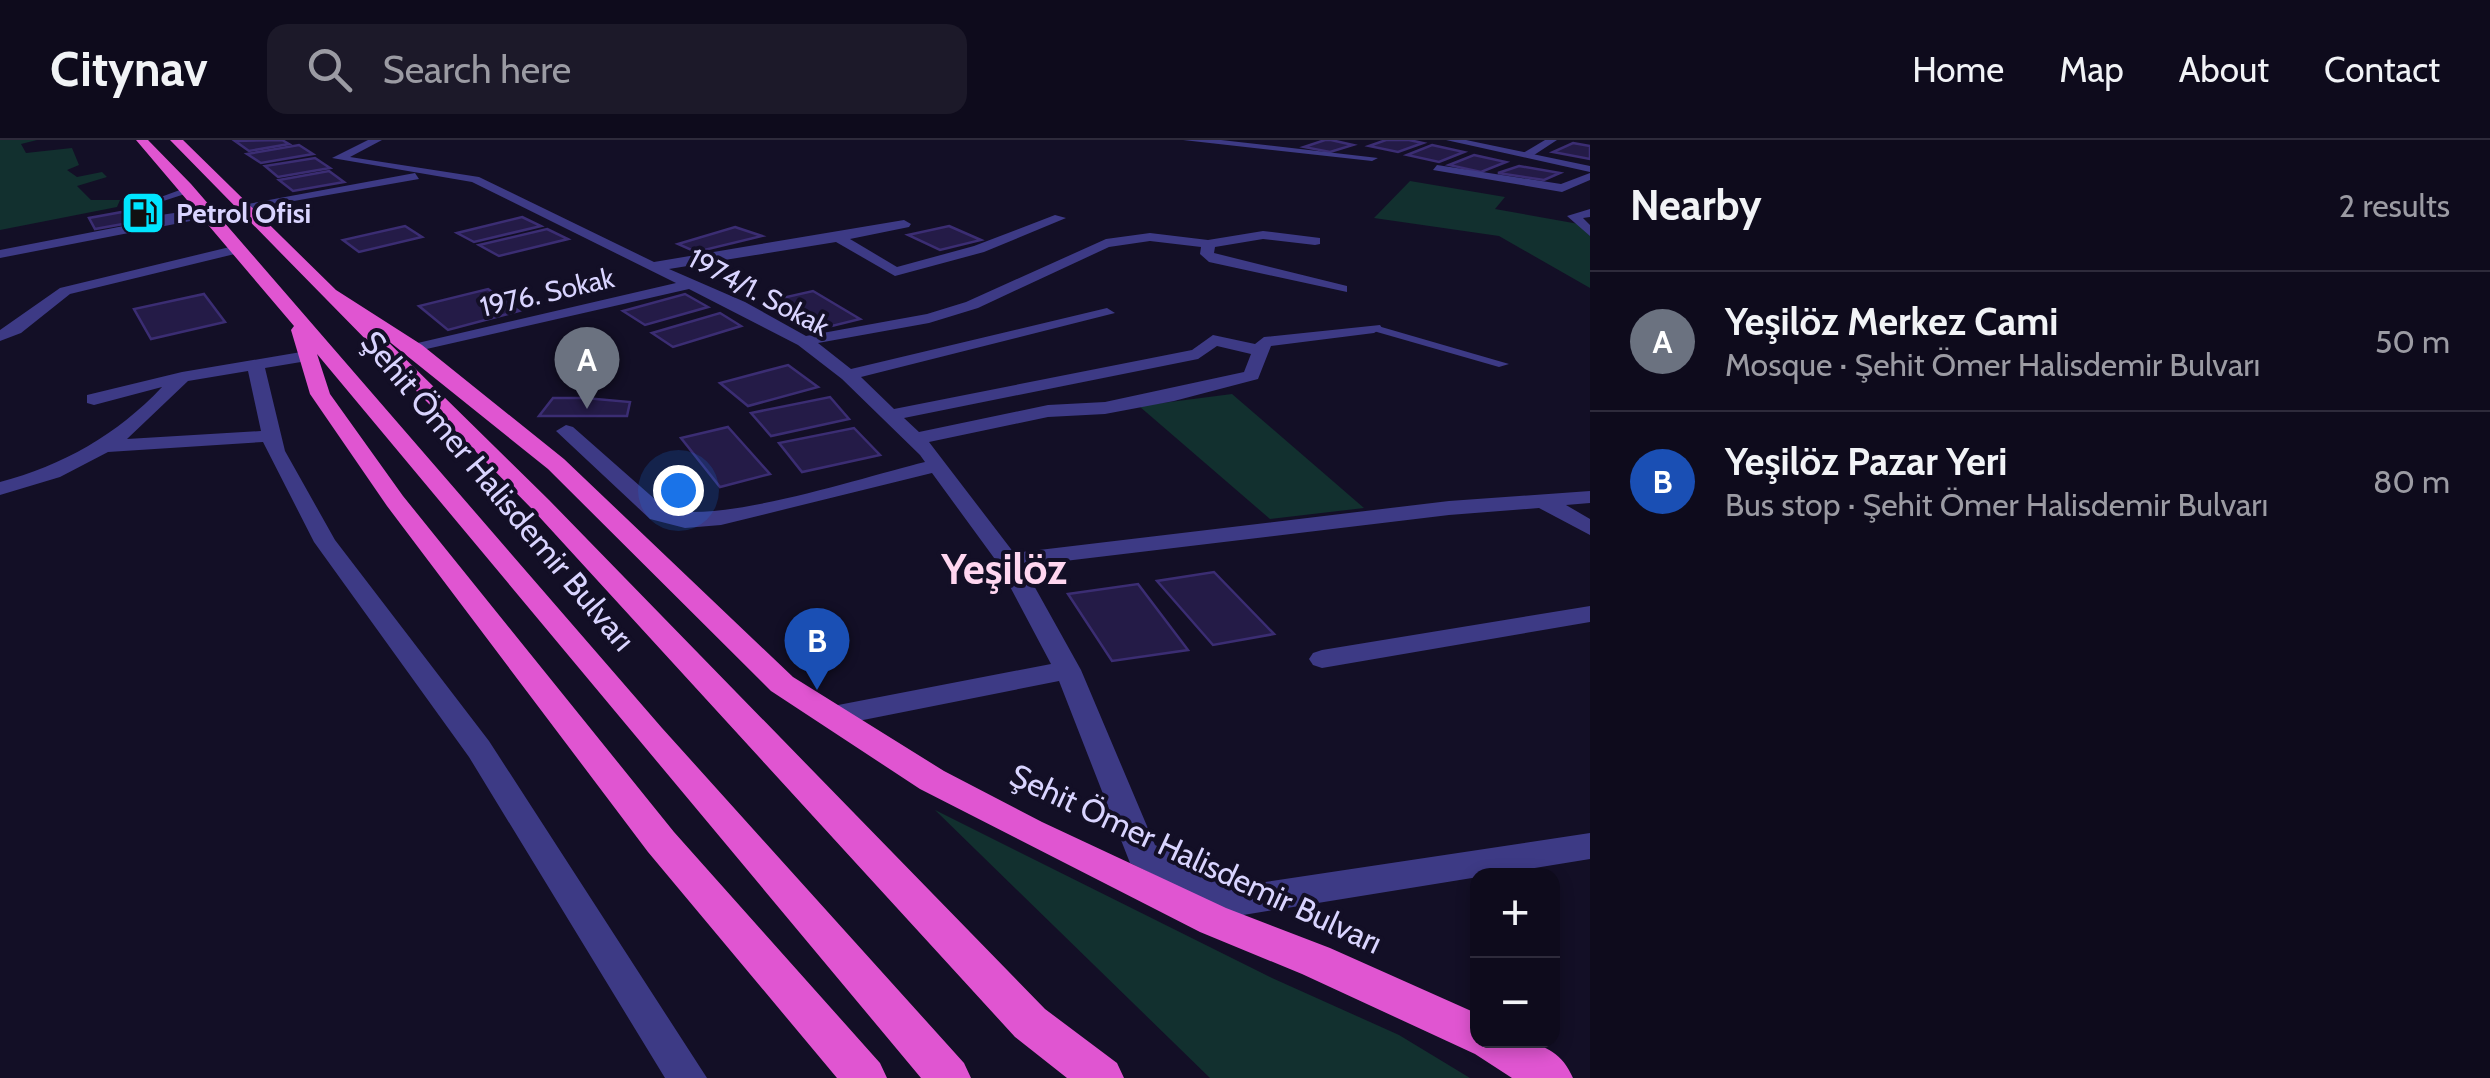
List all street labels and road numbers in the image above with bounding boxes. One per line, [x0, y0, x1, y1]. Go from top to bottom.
street label: 1974/1. Sokak [683, 241, 836, 344]
street label: 1976. Sokak [477, 260, 618, 324]
street label: Şehit Ömer Halisdemir Bulvarı [353, 323, 644, 659]
street label: Şehit Ömer Halisdemir Bulvarı [1004, 755, 1388, 962]

